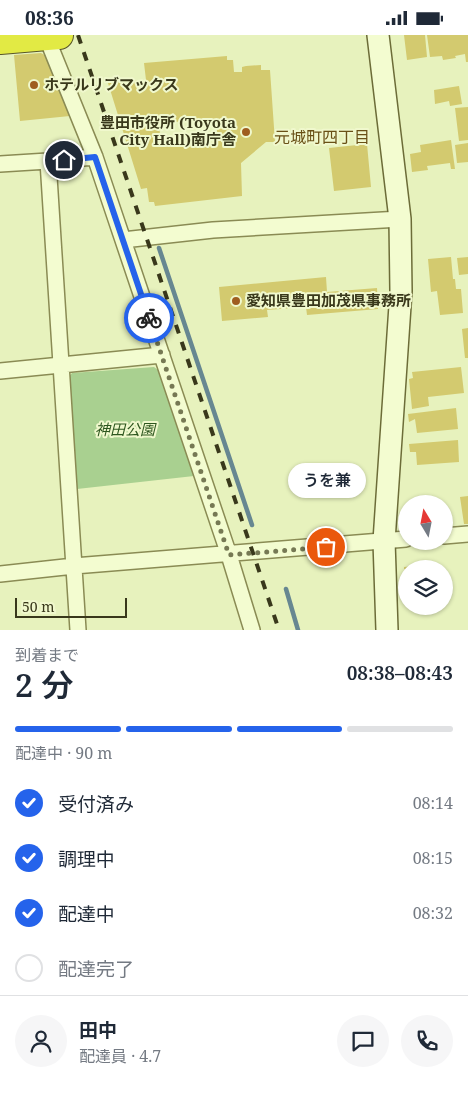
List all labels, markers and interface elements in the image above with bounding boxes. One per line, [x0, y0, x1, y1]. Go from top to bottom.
text: 08:36 [25, 5, 74, 31]
place label: ホテルリブマックス [44, 74, 179, 94]
marker: ホテルリブマックス [28, 79, 40, 91]
place label: 豊田市役所 (Toyota City Hall)南庁舎 [100, 112, 237, 149]
marker: 豊田市役所 (Toyota City Hall)南庁舎 [240, 126, 252, 138]
district label: 元城町四丁目 [274, 126, 370, 148]
pin [43, 139, 85, 181]
icon: home [50, 146, 78, 174]
place label: 愛知県豊田加茂県事務所 [246, 290, 411, 310]
courier [124, 293, 174, 343]
marker: 愛知県豊田加茂県事務所 [230, 295, 242, 307]
icon: bike [135, 304, 163, 332]
park label: 神田公園 [95, 419, 157, 439]
callout: うを兼 [287, 462, 365, 497]
text: うを兼 [303, 469, 351, 491]
north arrow [398, 495, 452, 550]
map controls [398, 495, 453, 615]
pin [305, 526, 347, 568]
icon: bag [312, 533, 340, 561]
button: layers [398, 560, 453, 615]
scale bar [15, 595, 128, 618]
text: 50 m [22, 597, 55, 616]
text: 到着まで [15, 644, 79, 666]
text: 08:38–08:43 [347, 660, 453, 686]
text: 2 分 [15, 663, 73, 706]
text: 配達中 · 90 m [15, 742, 113, 764]
icon: check [15, 789, 43, 817]
text: 受付済み [58, 791, 134, 817]
text: 08:14 [413, 792, 453, 814]
icon: check [15, 844, 43, 872]
text: 調理中 [58, 846, 115, 872]
text: 08:15 [413, 847, 453, 869]
icon: check [15, 899, 43, 927]
text: 配達中 [58, 901, 115, 927]
text: 08:32 [413, 902, 453, 924]
text: 配達完了 [58, 956, 134, 982]
button: person [15, 1015, 67, 1067]
button: chat [337, 1015, 389, 1067]
button: phone [401, 1015, 453, 1067]
text: 田中 [79, 1017, 117, 1043]
text: 配達員 · 4.7 [79, 1045, 161, 1067]

